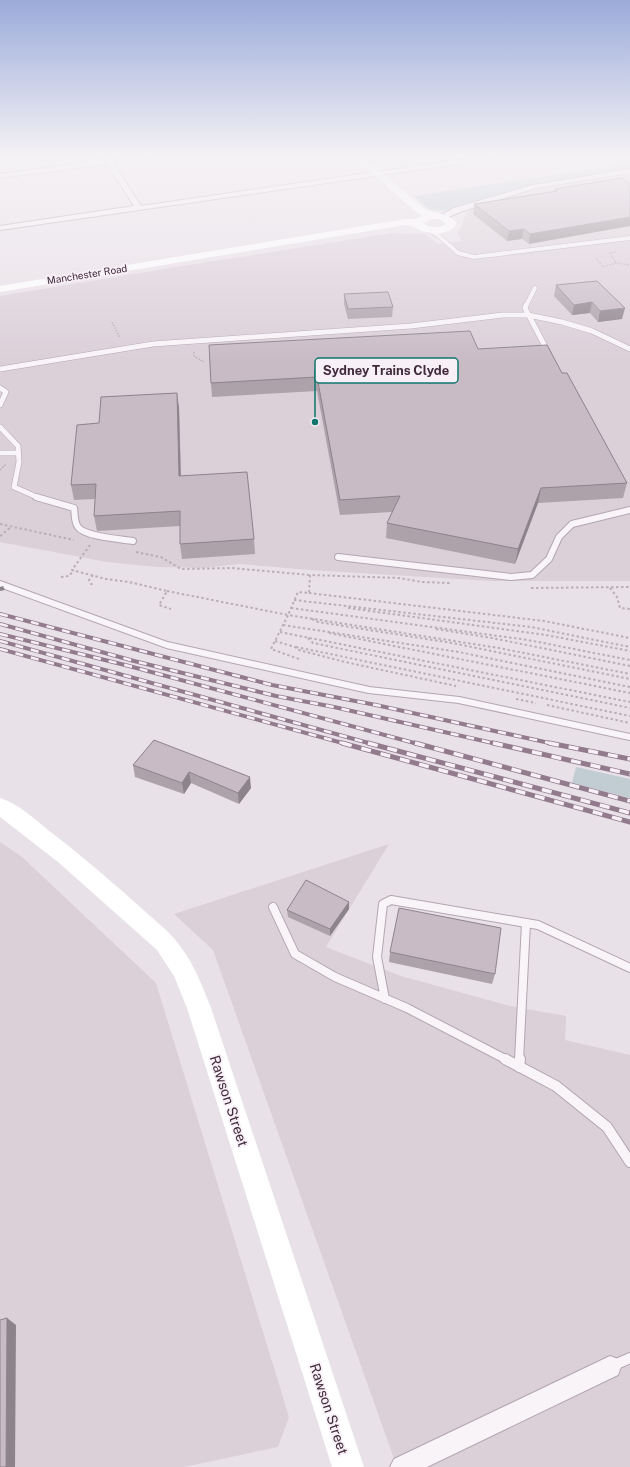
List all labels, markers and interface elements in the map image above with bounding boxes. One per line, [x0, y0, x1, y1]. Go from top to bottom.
street label: Manchester Road [46, 262, 128, 286]
callout: Sydney Trains Clyde [315, 358, 458, 383]
text: Sydney Trains Clyde [323, 363, 449, 378]
street label: Rawson Street [207, 1053, 251, 1149]
street label: Rawson Street [307, 1361, 351, 1457]

